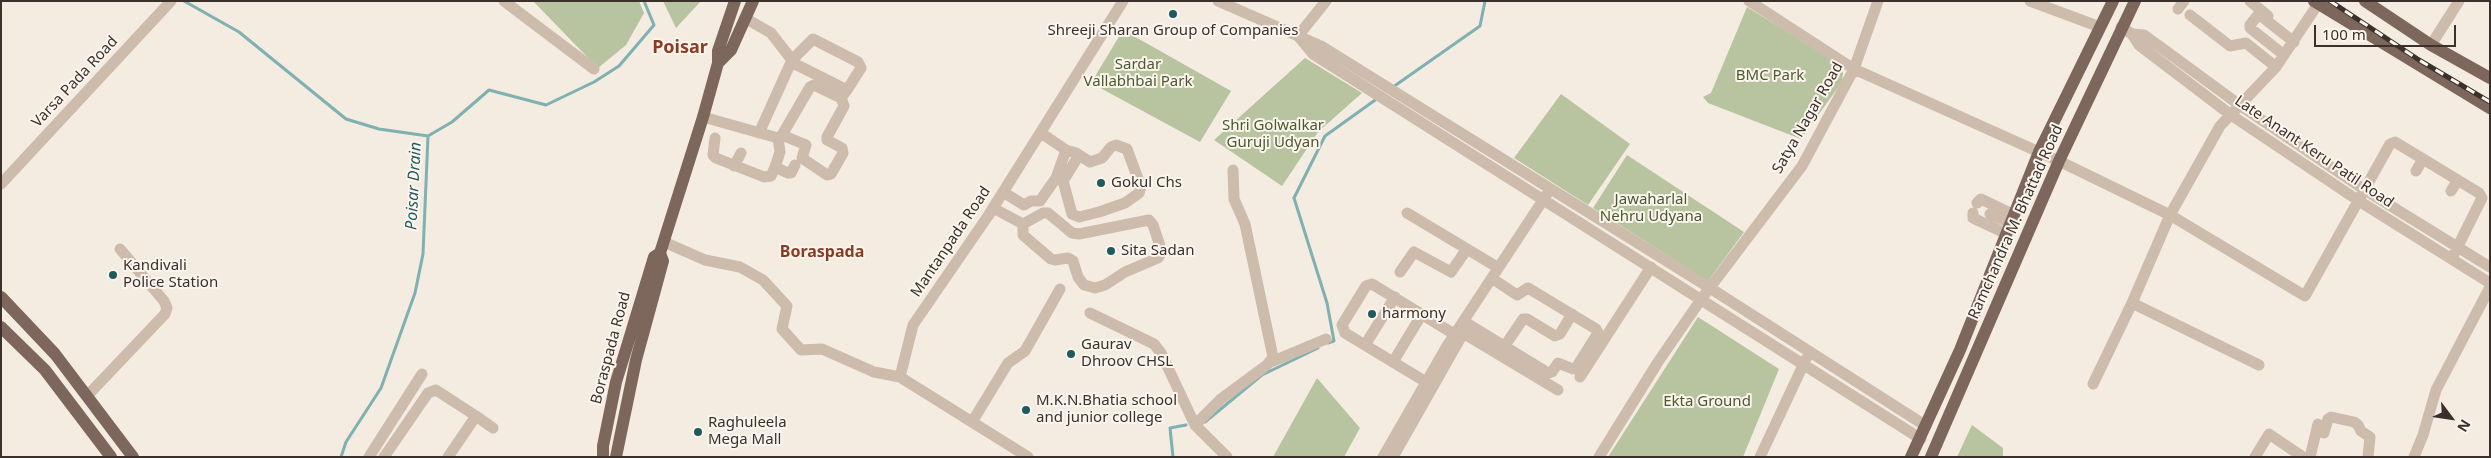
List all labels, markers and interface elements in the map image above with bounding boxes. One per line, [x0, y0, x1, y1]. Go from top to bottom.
marker: Shreeji Sharan Group of Companies [1167, 8, 1179, 20]
scale bar [2316, 15, 2458, 47]
place label: Shreeji Sharan Group of Companies [1048, 22, 1298, 40]
text: 100 m [2322, 24, 2366, 44]
street label: Varsa Pada Road [28, 33, 122, 131]
district label: Poisar [652, 37, 708, 59]
park label: Sardar Vallabhbai Park [1084, 56, 1192, 91]
street label: Satya Nagar Road [1769, 59, 1847, 177]
park label: BMC Park [1736, 67, 1804, 85]
street label: Late Anant Keru Patil Road [2231, 92, 2397, 212]
park label: Shri Golwalkar Guruji Udyan [1222, 117, 1324, 152]
street label: Ramchandra M. Bhattad Road [1965, 122, 2067, 322]
water label: Poisar Drain [402, 142, 426, 230]
place label: Gokul Chs [1111, 174, 1182, 192]
marker: Gokul Chs [1095, 177, 1107, 189]
street label: Mantanpada Road [907, 183, 995, 301]
park label: Jawaharlal Nehru Udyana [1600, 191, 1702, 226]
district label: Boraspada [780, 242, 864, 262]
place label: Sita Sadan [1121, 242, 1194, 260]
marker: Sita Sadan [1105, 245, 1117, 257]
place label: Kandivali Police Station [123, 257, 218, 292]
marker: Kandivali Police Station [107, 269, 119, 281]
street label: Boraspada Road [587, 290, 635, 406]
place label: harmony [1382, 305, 1446, 323]
marker: harmony [1366, 308, 1378, 320]
place label: Gaurav Dhroov CHSL [1081, 336, 1173, 371]
marker: Gaurav Dhroov CHSL [1065, 348, 1077, 360]
place label: M.K.N.Bhatia school and junior college [1036, 392, 1177, 427]
park label: Ekta Ground [1663, 393, 1751, 411]
north arrow [2426, 393, 2476, 443]
marker: M.K.N.Bhatia school and junior college [1020, 404, 1032, 416]
place label: Raghuleela Mega Mall [708, 414, 787, 449]
text: N [2453, 416, 2475, 436]
marker: Raghuleela Mega Mall [692, 426, 704, 438]

